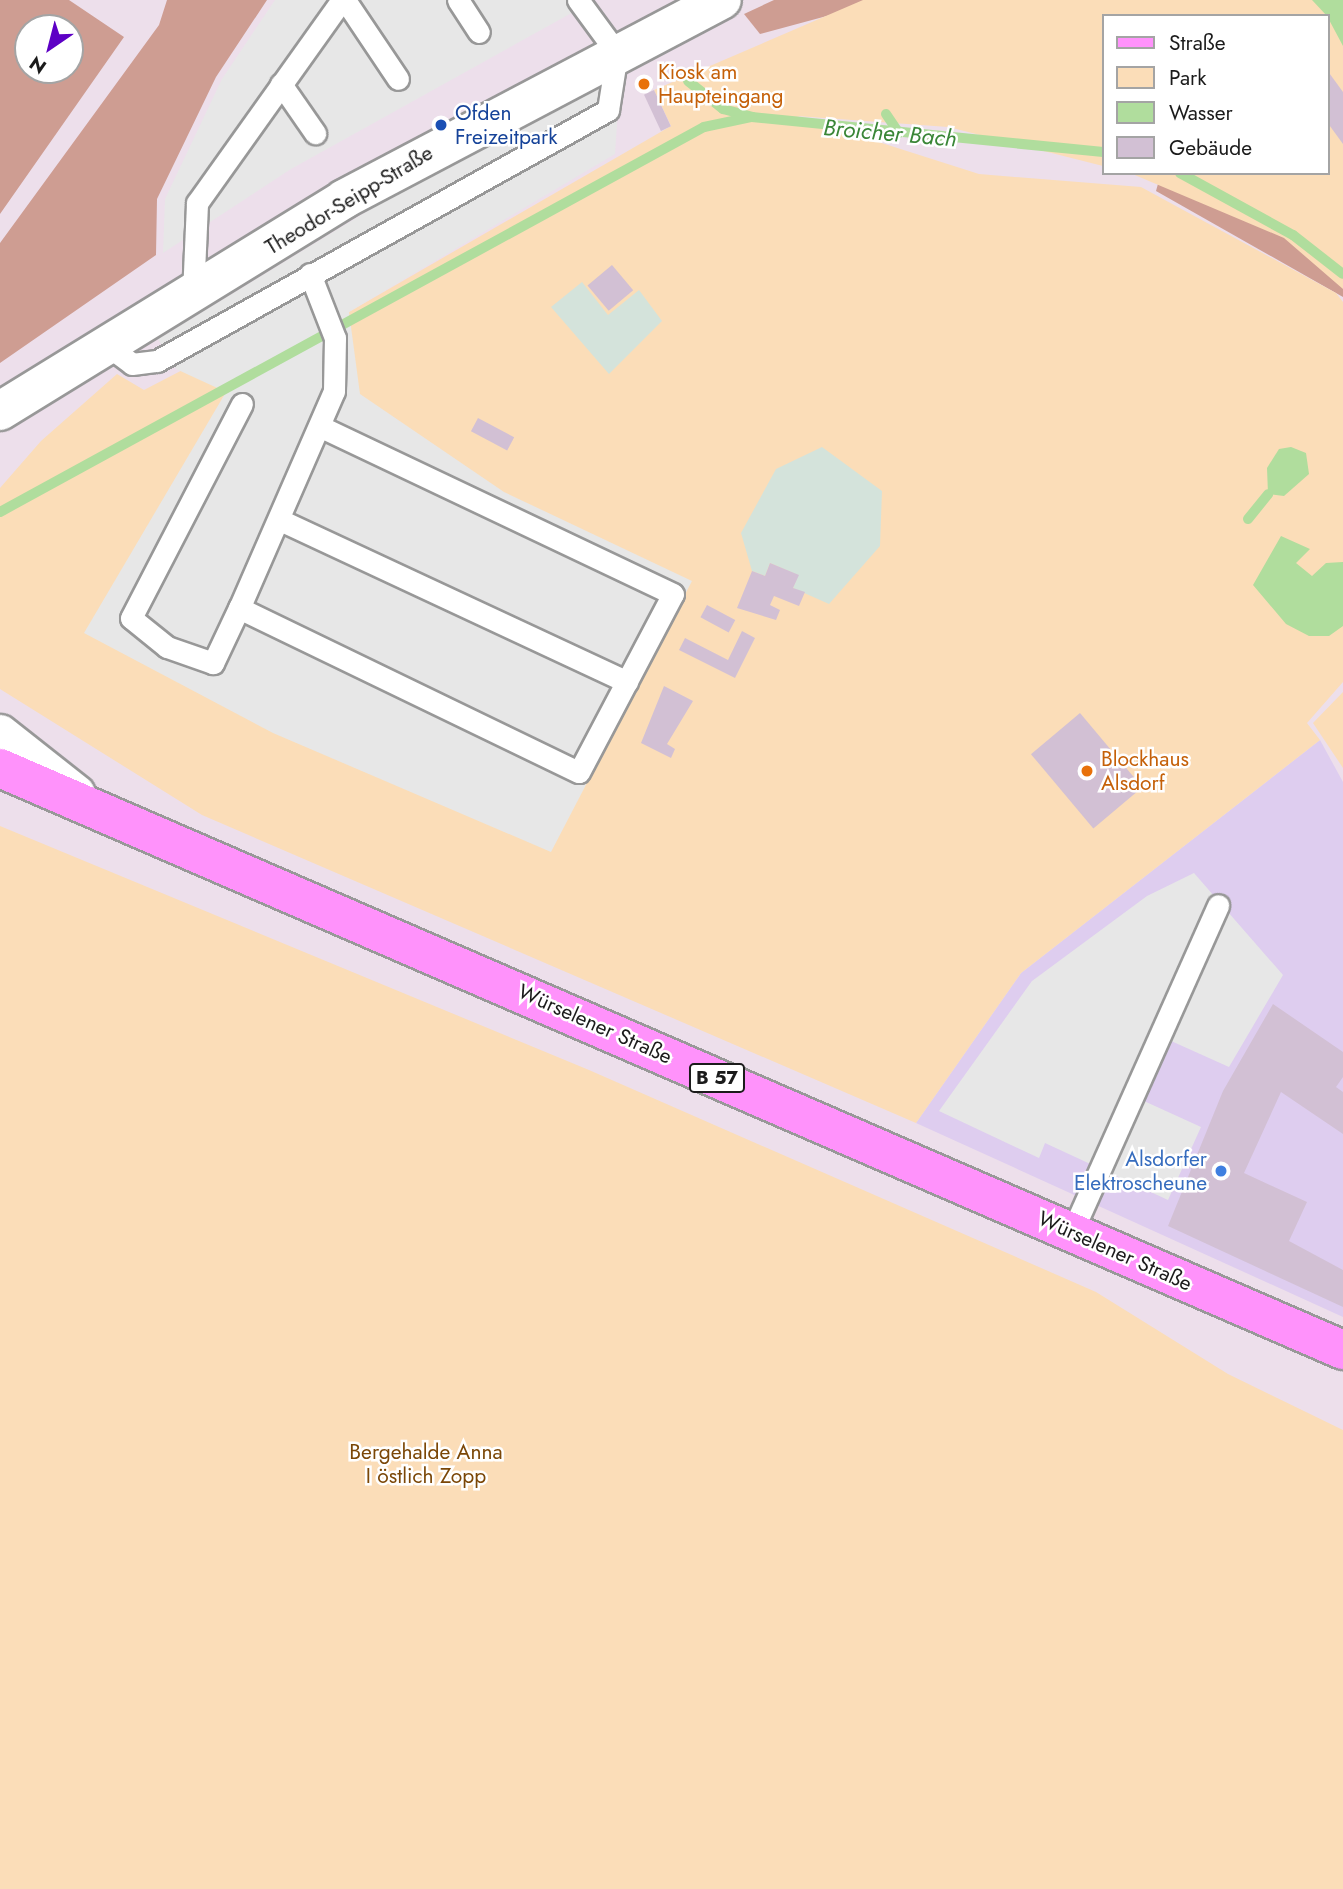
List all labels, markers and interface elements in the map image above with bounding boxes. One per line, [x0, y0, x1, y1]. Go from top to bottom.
north arrow [14, 14, 84, 84]
legend [1102, 14, 1329, 175]
text: Straße [1169, 28, 1226, 58]
text: N [24, 50, 52, 80]
place label: Kiosk am Haupteingang [658, 59, 784, 109]
text: Park [1169, 63, 1206, 93]
marker: Kiosk am Haupteingang [636, 76, 652, 92]
text: Wasser [1169, 98, 1233, 128]
place label: Ofden Freizeitpark [455, 100, 557, 150]
water label: Broicher Bach [822, 113, 958, 153]
marker: Ofden Freizeitpark [433, 117, 449, 133]
text: Gebäude [1169, 133, 1252, 163]
street label: Theodor-Seipp-Straße [261, 140, 437, 260]
place label: Blockhaus Alsdorf [1101, 746, 1189, 796]
marker: Blockhaus Alsdorf [1079, 763, 1095, 779]
street label: Würselener Straße [514, 979, 676, 1069]
road number: B 57 [687, 1062, 747, 1094]
place label: Alsdorfer Elektroscheune [1074, 1146, 1207, 1196]
marker: Alsdorfer Elektroscheune [1213, 1163, 1229, 1179]
street label: Würselener Straße [1034, 1206, 1196, 1296]
park label: Bergehalde Anna I östlich Zopp [349, 1439, 503, 1489]

